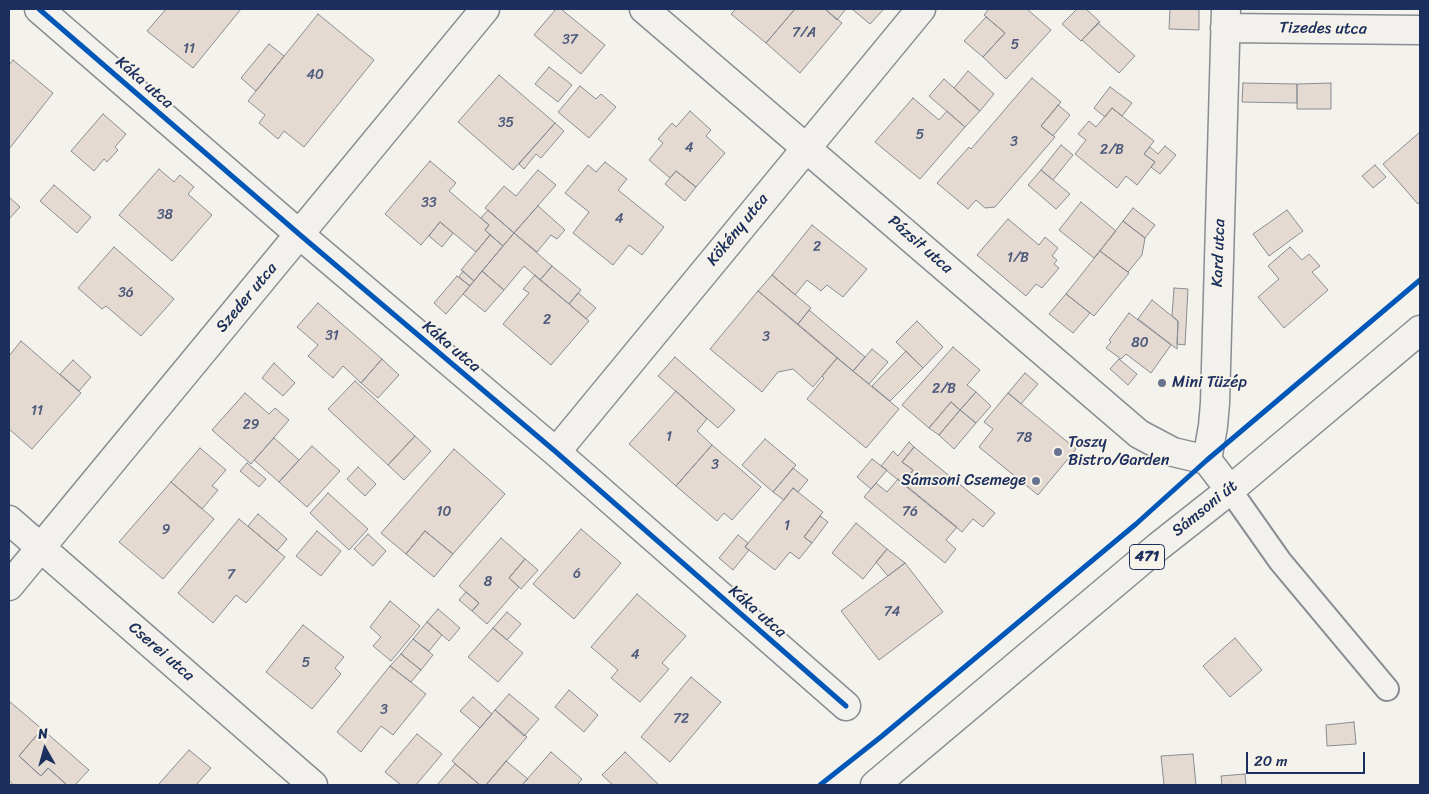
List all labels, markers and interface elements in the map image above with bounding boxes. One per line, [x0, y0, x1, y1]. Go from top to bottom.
street label: Tizedes utca [1279, 19, 1367, 39]
house number: 7/A [792, 25, 816, 41]
house number: 37 [562, 32, 578, 48]
house number: 5 [1011, 37, 1019, 53]
house number: 11 [183, 41, 195, 57]
street label: Káka utca [111, 53, 177, 113]
house number: 40 [306, 67, 324, 83]
house number: 35 [498, 115, 514, 131]
house number: 5 [916, 127, 924, 143]
house number: 3 [1010, 134, 1018, 150]
house number: 4 [685, 140, 693, 156]
house number: 2/B [1100, 142, 1124, 158]
street label: Kökény utca [703, 190, 773, 270]
house number: 33 [421, 195, 437, 211]
house number: 38 [157, 207, 173, 223]
house number: 4 [615, 211, 623, 227]
street label: Pázsit utca [884, 212, 956, 278]
street label: Kard utca [1208, 218, 1230, 288]
house number: 2 [813, 239, 821, 255]
house number: 1/B [1007, 250, 1029, 266]
street label: Szeder utca [212, 259, 282, 337]
house number: 36 [118, 285, 134, 301]
house number: 2 [543, 312, 551, 328]
street label: Káka utca [418, 317, 484, 377]
house number: 31 [325, 328, 339, 344]
house number: 3 [762, 329, 770, 345]
house number: 80 [1131, 335, 1149, 351]
place label: Mini Tüzép [1172, 373, 1247, 393]
marker: Mini Tüzép [1156, 377, 1168, 389]
house number: 2/B [932, 381, 956, 397]
house number: 11 [31, 403, 43, 419]
house number: 29 [243, 417, 259, 433]
house number: 1 [666, 429, 672, 445]
house number: 78 [1016, 430, 1032, 446]
place label: Toszy Bistro/Garden [1068, 433, 1169, 471]
marker: Toszy Bistro/Garden [1052, 446, 1064, 458]
house number: 3 [711, 457, 719, 473]
place label: Sámsoni Csemege [901, 471, 1026, 491]
marker: Sámsoni Csemege [1030, 475, 1042, 487]
street label: Sámsoni út [1168, 477, 1242, 541]
house number: 10 [437, 504, 451, 520]
house number: 76 [902, 504, 918, 520]
house number: 1 [784, 518, 790, 534]
house number: 9 [162, 522, 170, 538]
road number: 471 [1130, 544, 1164, 570]
house number: 6 [573, 566, 581, 582]
house number: 7 [227, 567, 235, 583]
house number: 8 [484, 574, 492, 590]
street label: Káka utca [724, 582, 790, 642]
house number: 74 [884, 604, 900, 620]
street label: Cserei utca [124, 618, 198, 686]
house number: 4 [631, 647, 639, 663]
house number: 5 [302, 655, 310, 671]
house number: 3 [380, 702, 388, 718]
house number: 72 [673, 711, 689, 727]
text: N [37, 721, 49, 747]
north arrow [20, 724, 70, 774]
scale bar [1249, 742, 1368, 774]
text: 20 m [1254, 748, 1288, 774]

